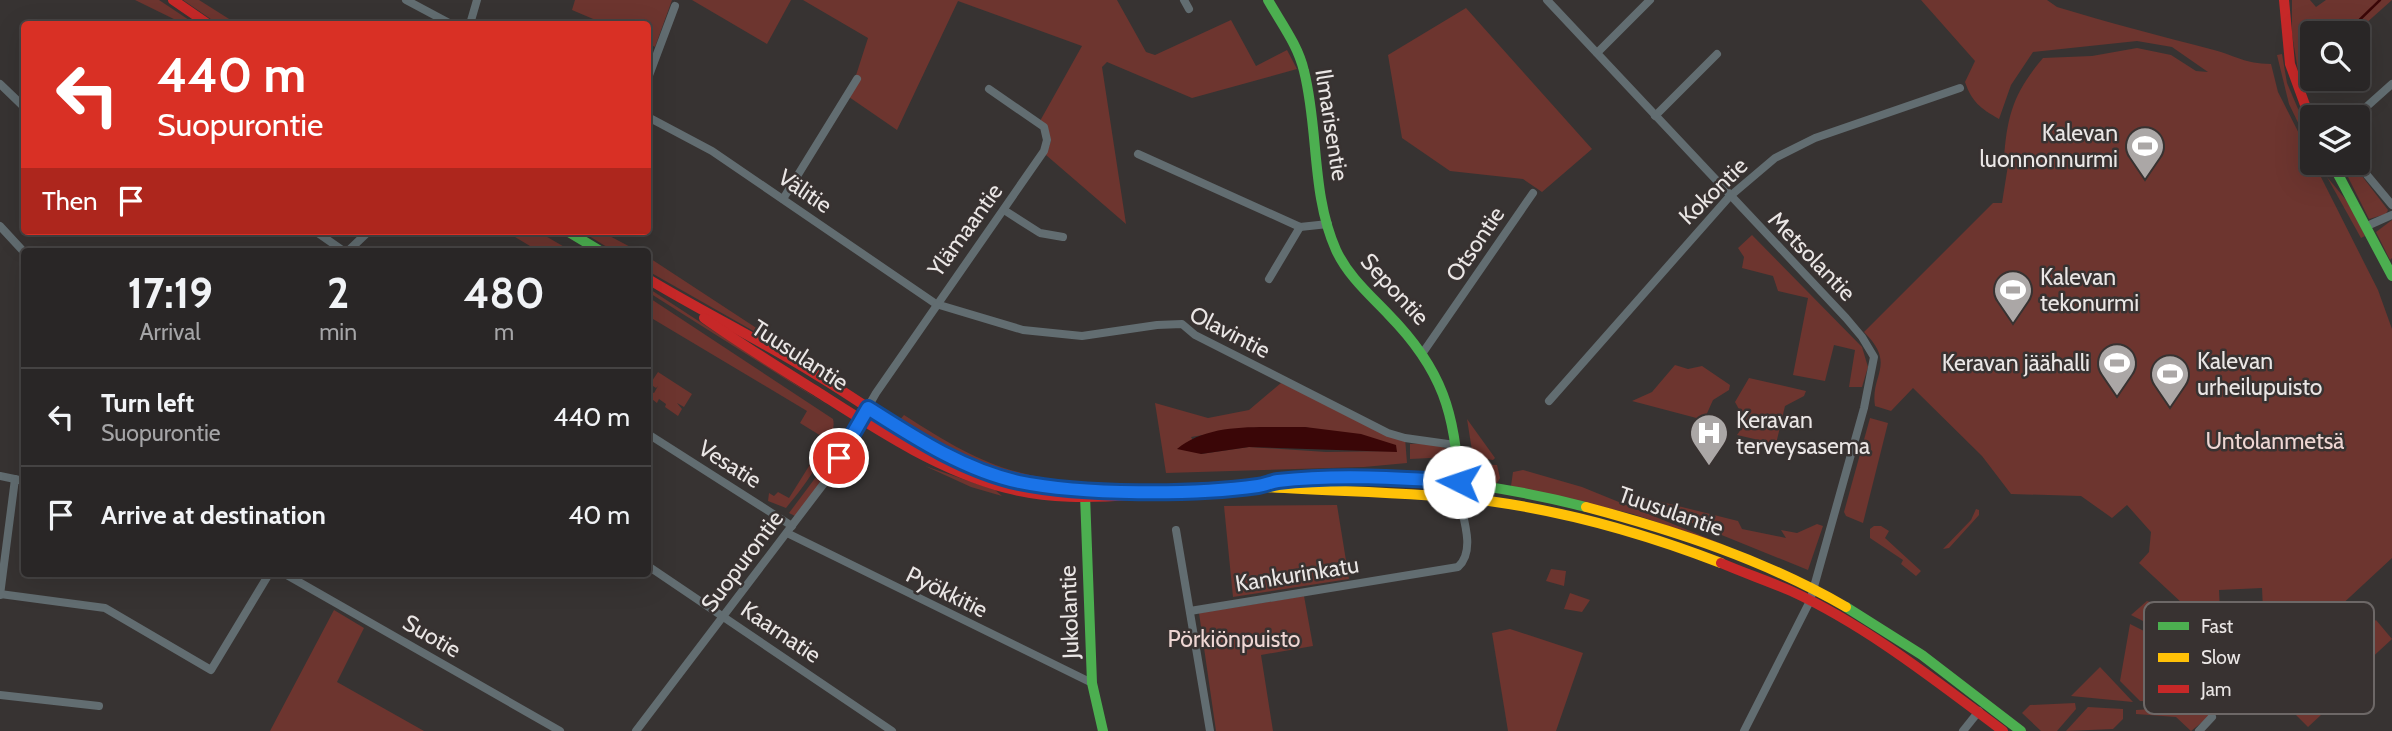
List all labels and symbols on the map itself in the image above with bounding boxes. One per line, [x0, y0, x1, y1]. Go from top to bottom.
street label: Ilmarisentie [1309, 67, 1355, 183]
place label: Kalevan luonnonnurmi [1979, 119, 2118, 173]
sports icon: Kalevan luonnonnurmi [2124, 125, 2166, 180]
street label: Kokontie [1673, 151, 1753, 230]
street label: Välitie [773, 163, 837, 219]
street label: Ylämaantie [921, 178, 1008, 283]
street label: Otsontie [1440, 201, 1510, 287]
street label: Metsolantie [1762, 205, 1862, 307]
street label: Sepontie [1355, 247, 1435, 331]
place label: Kalevan tekonurmi [2040, 263, 2139, 317]
sports icon: Kalevan tekonurmi [1992, 269, 2034, 324]
street label: Olavintie [1185, 300, 1275, 364]
street label: Tuusulantie [746, 313, 854, 397]
sports icon: Keravan jäähalli [2096, 342, 2138, 397]
place label: Kalevan urheilupuisto [2197, 347, 2323, 401]
place label: Keravan jäähalli [1942, 349, 2090, 377]
sports icon: Kalevan urheilupuisto [2149, 353, 2191, 408]
place label: Keravan terveysasema [1736, 406, 1870, 460]
hospital icon: Keravan terveysasema [1688, 412, 1730, 467]
park label: Untolanmetsä [2206, 427, 2344, 455]
pin [809, 428, 869, 488]
street label: Vesatie [693, 434, 767, 494]
position arrow [1422, 445, 1496, 519]
street label: Tuusulantie [1615, 480, 1728, 542]
street label: Suopurontie [695, 505, 789, 617]
street label: Kankurinkatu [1233, 550, 1361, 598]
street label: Pyökkitie [902, 560, 992, 624]
street label: Jukolantie [1053, 564, 1085, 660]
street label: Kaarnatie [736, 595, 827, 669]
legend [2144, 602, 2374, 714]
street label: Suotie [398, 608, 466, 664]
text: Fast [2201, 615, 2234, 638]
park label: Pörkiönpuisto [1167, 625, 1301, 653]
text: Slow [2201, 646, 2241, 669]
text: Jam [2200, 678, 2231, 701]

